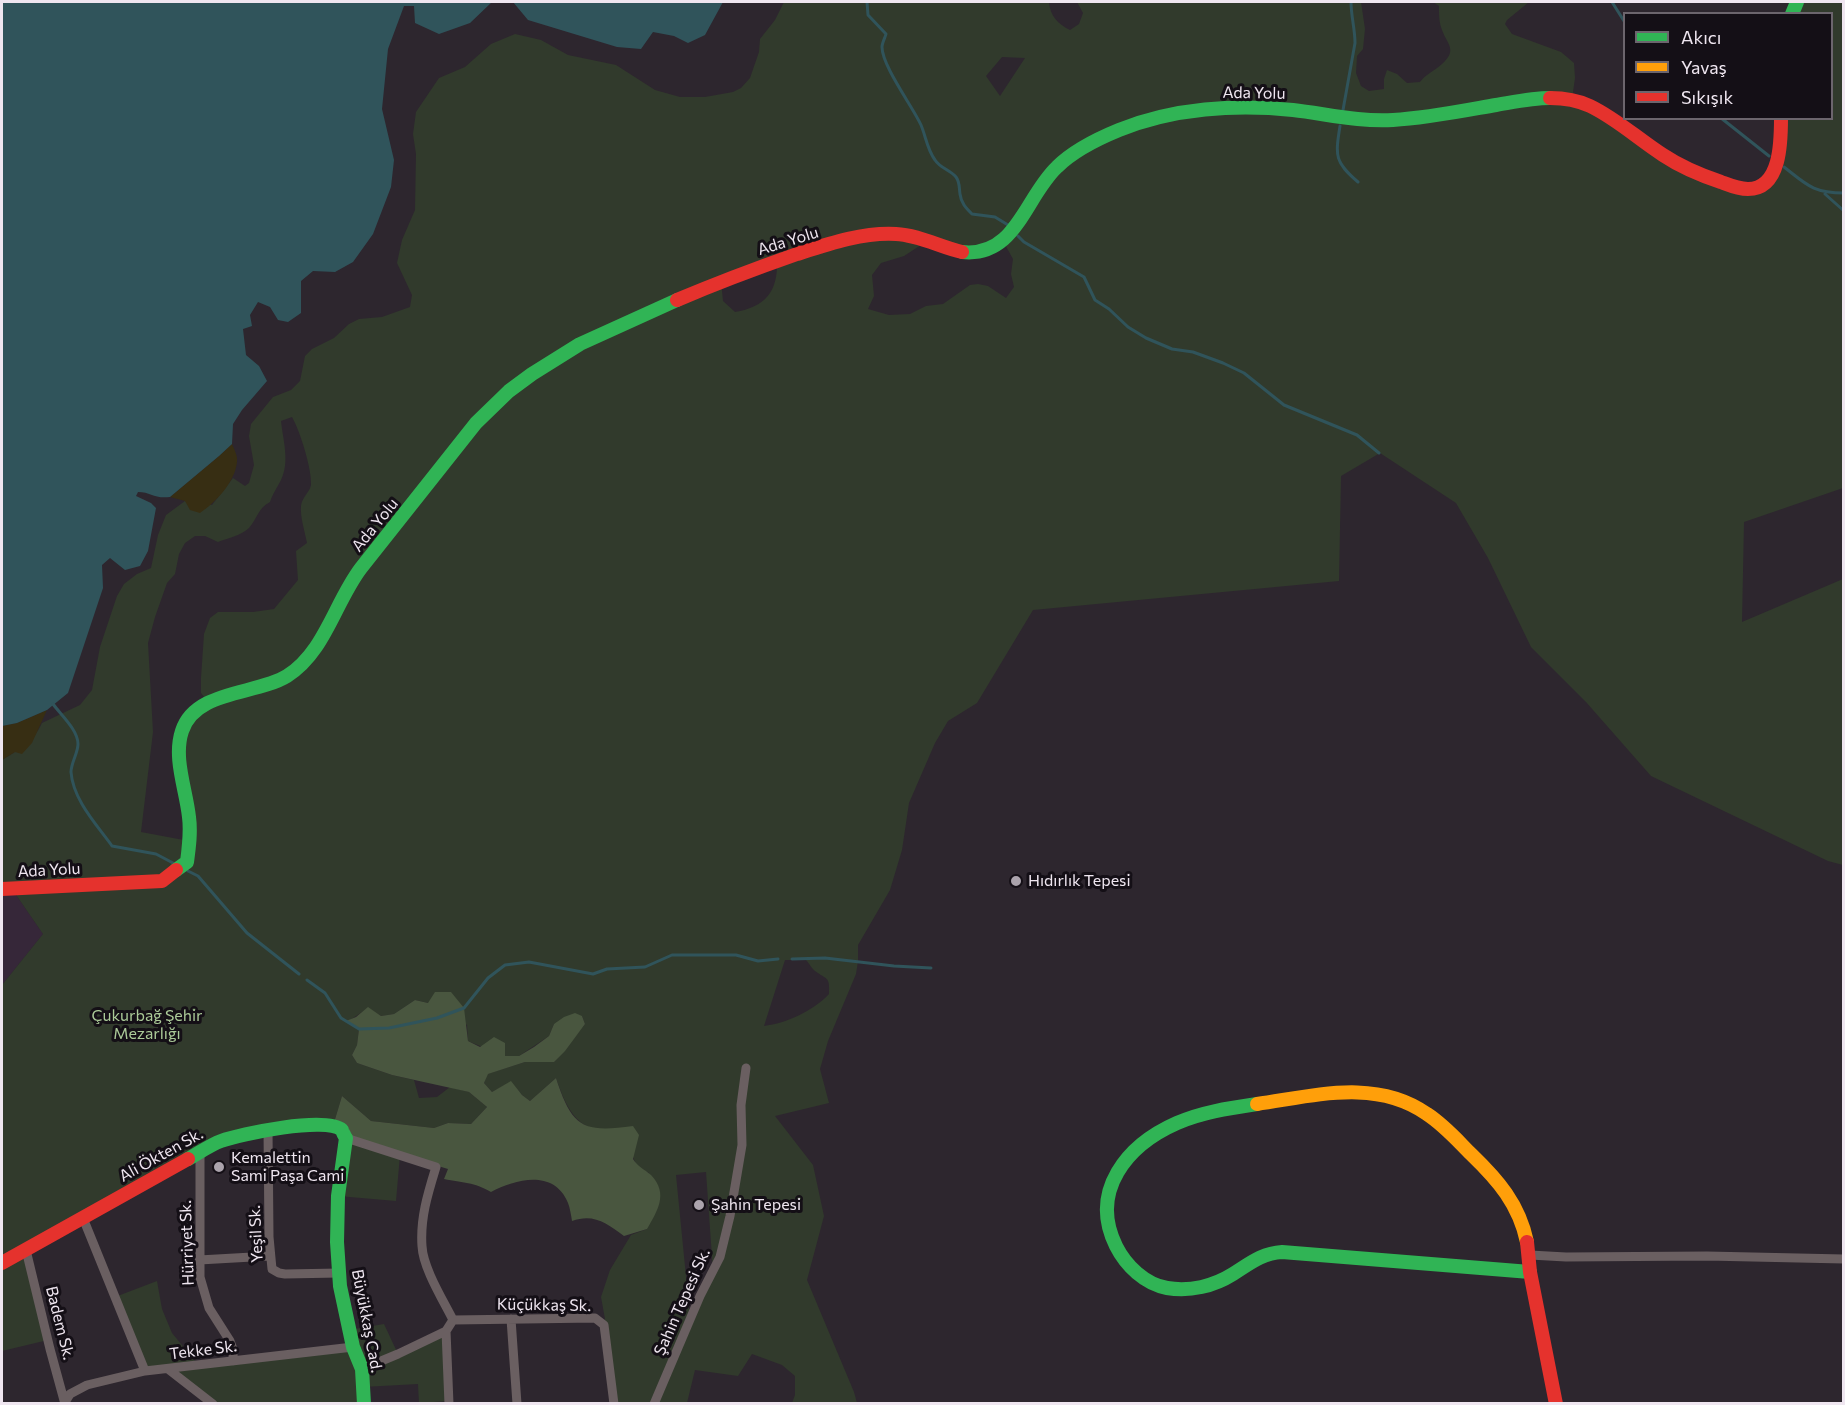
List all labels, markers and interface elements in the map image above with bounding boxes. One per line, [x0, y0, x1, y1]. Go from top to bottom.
legend [1623, 12, 1833, 120]
text: Akıcı [1681, 26, 1721, 48]
text: Yavaş [1681, 56, 1727, 78]
street label: Ada Yolu [1222, 83, 1286, 103]
text: Sıkışık [1681, 86, 1733, 108]
street label: Ada Yolu [755, 223, 821, 259]
street label: Ada Yolu [348, 495, 402, 555]
street label: Ada Yolu [17, 859, 81, 881]
place label: Hıdırlık Tepesi [1028, 871, 1131, 891]
marker: Hıdırlık Tepesi [1009, 874, 1023, 888]
park label: Çukurbağ Şehir Mezarlığı [92, 1006, 202, 1044]
street label: Ali Ökten Sk. [116, 1124, 206, 1186]
place label: Kemalettin Sami Paşa Cami [231, 1148, 344, 1186]
marker: Kemalettin Sami Paşa Cami [212, 1160, 226, 1174]
place label: Şahin Tepesi [711, 1195, 801, 1215]
marker: Şahin Tepesi [692, 1198, 706, 1212]
street label: Hürriyet Sk. [176, 1200, 198, 1286]
street label: Yeşil Sk. [245, 1205, 267, 1263]
street label: Şahin Tepesi Sk. [650, 1246, 714, 1358]
street label: Büyükkaş Cad. [348, 1268, 386, 1374]
street label: Badem Sk. [42, 1284, 78, 1362]
street label: Küçükkaş Sk. [497, 1295, 591, 1315]
street label: Tekke Sk. [168, 1336, 238, 1364]

